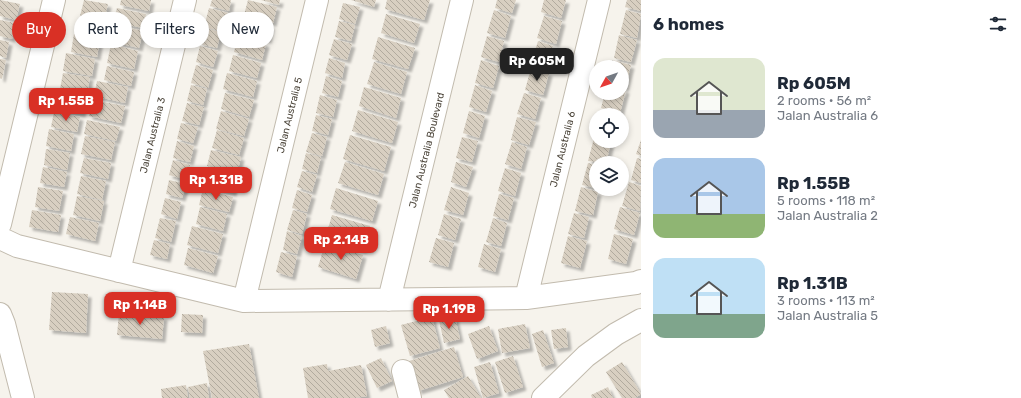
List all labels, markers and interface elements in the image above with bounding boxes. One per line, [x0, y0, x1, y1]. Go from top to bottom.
chip: Buy [12, 12, 66, 48]
chip: Rent [74, 12, 132, 48]
chip: Filters [140, 12, 209, 48]
chip: New [217, 12, 274, 48]
icon: filters [987, 13, 1009, 35]
text: 6 homes [653, 14, 724, 34]
pin: Rp 605M [500, 48, 574, 82]
text: Rp 605M [509, 53, 565, 68]
north arrow [589, 60, 629, 100]
map controls [589, 60, 629, 196]
text: Rp 605M [777, 73, 851, 93]
icon: home [685, 74, 733, 122]
street label: Jalan Australia 5 [275, 76, 305, 154]
pin: Rp 1.55B [25, 88, 107, 122]
street label: Jalan Australia Boulevard [407, 91, 447, 209]
text: Rp 1.55B [38, 93, 94, 108]
text: 2 rooms · 56 m² [777, 93, 871, 108]
street label: Jalan Australia 3 [138, 96, 168, 174]
button: locate [589, 108, 629, 148]
text: Jalan Australia 6 [777, 108, 878, 123]
street label: Jalan Australia 6 [548, 110, 578, 188]
button: layers [589, 156, 629, 196]
pin: Rp 1.31B [175, 167, 257, 201]
text: Rp 1.31B [189, 172, 243, 187]
text: Rp 1.55B [777, 173, 850, 193]
icon: home [685, 174, 733, 222]
text: 5 rooms · 118 m² [777, 193, 875, 208]
text: Jalan Australia 2 [777, 208, 878, 223]
pin: Rp 2.14B [300, 227, 382, 261]
text: Rp 2.14B [313, 232, 369, 247]
text: Rp 1.31B [777, 273, 848, 293]
icon: home [685, 274, 733, 322]
pin: Rp 1.14B [99, 292, 181, 326]
text: 3 rooms · 113 m² [777, 293, 875, 308]
pin: Rp 1.19B [408, 296, 490, 330]
text: Rp 1.14B [113, 297, 167, 312]
text: Rp 1.19B [422, 301, 476, 316]
text: Jalan Australia 5 [777, 308, 878, 323]

